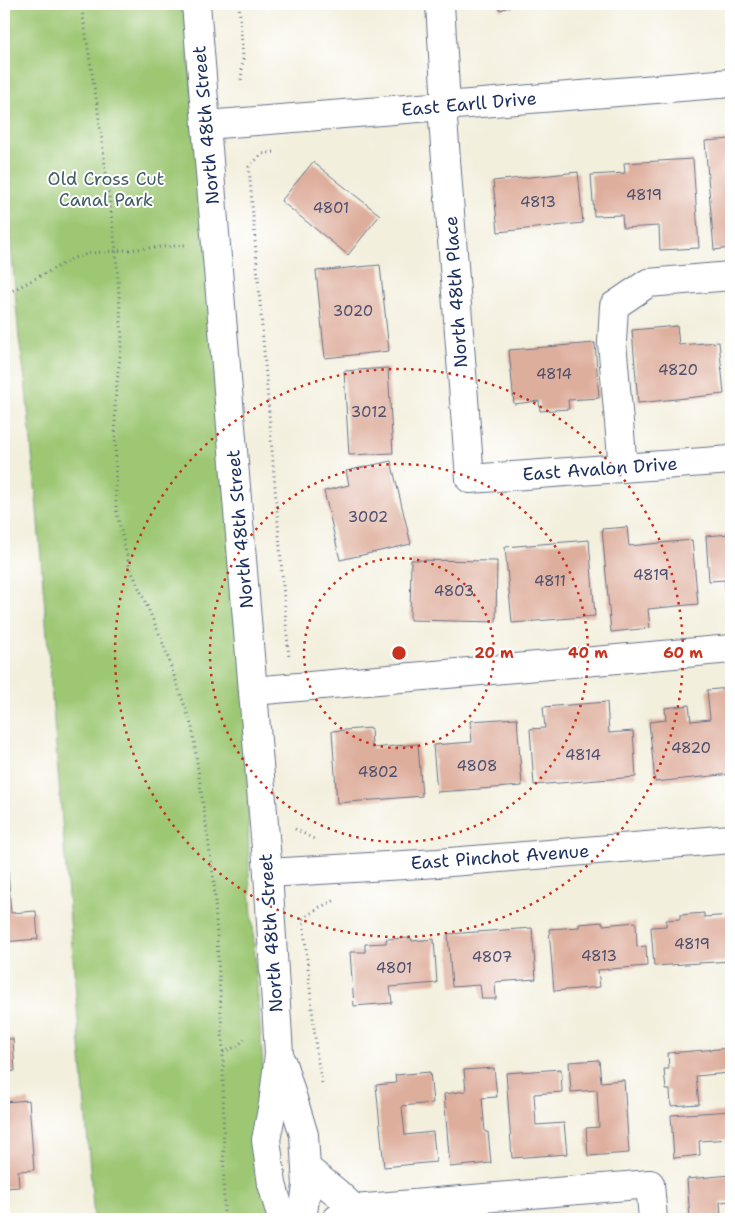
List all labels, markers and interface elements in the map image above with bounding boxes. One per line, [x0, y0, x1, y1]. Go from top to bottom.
street label: North 48th Street [187, 44, 225, 205]
street label: East Earll Drive [400, 86, 538, 122]
park label: Old Cross Cut Canal Park [48, 167, 165, 212]
house number: 4819 [626, 185, 662, 205]
house number: 4813 [520, 192, 556, 212]
house number: 4801 [313, 198, 349, 218]
street label: North 48th Place [439, 215, 473, 369]
house number: 3020 [333, 301, 373, 321]
house number: 4820 [658, 360, 698, 380]
house number: 4814 [536, 364, 572, 384]
house number: 3012 [351, 402, 387, 422]
street label: North 48th Street [221, 448, 259, 609]
street label: East Avalon Drive [522, 452, 678, 486]
house number: 3002 [348, 507, 388, 527]
house number: 4819 [633, 565, 669, 585]
house number: 4811 [534, 571, 566, 591]
house number: 4803 [434, 581, 474, 601]
text: 20 m [474, 643, 514, 663]
text: 40 m [568, 643, 608, 663]
text: 60 m [663, 643, 703, 663]
centre of rings [390, 644, 408, 662]
house number: 4820 [671, 738, 711, 758]
house number: 4814 [565, 745, 601, 765]
house number: 4808 [456, 756, 498, 776]
house number: 4802 [358, 762, 398, 782]
street label: East Pinchot Avenue [410, 839, 590, 875]
street label: North 48th Street [253, 852, 289, 1013]
house number: 4819 [674, 934, 710, 954]
house number: 4813 [581, 946, 617, 966]
house number: 4807 [472, 947, 512, 967]
house number: 4801 [376, 958, 412, 978]

